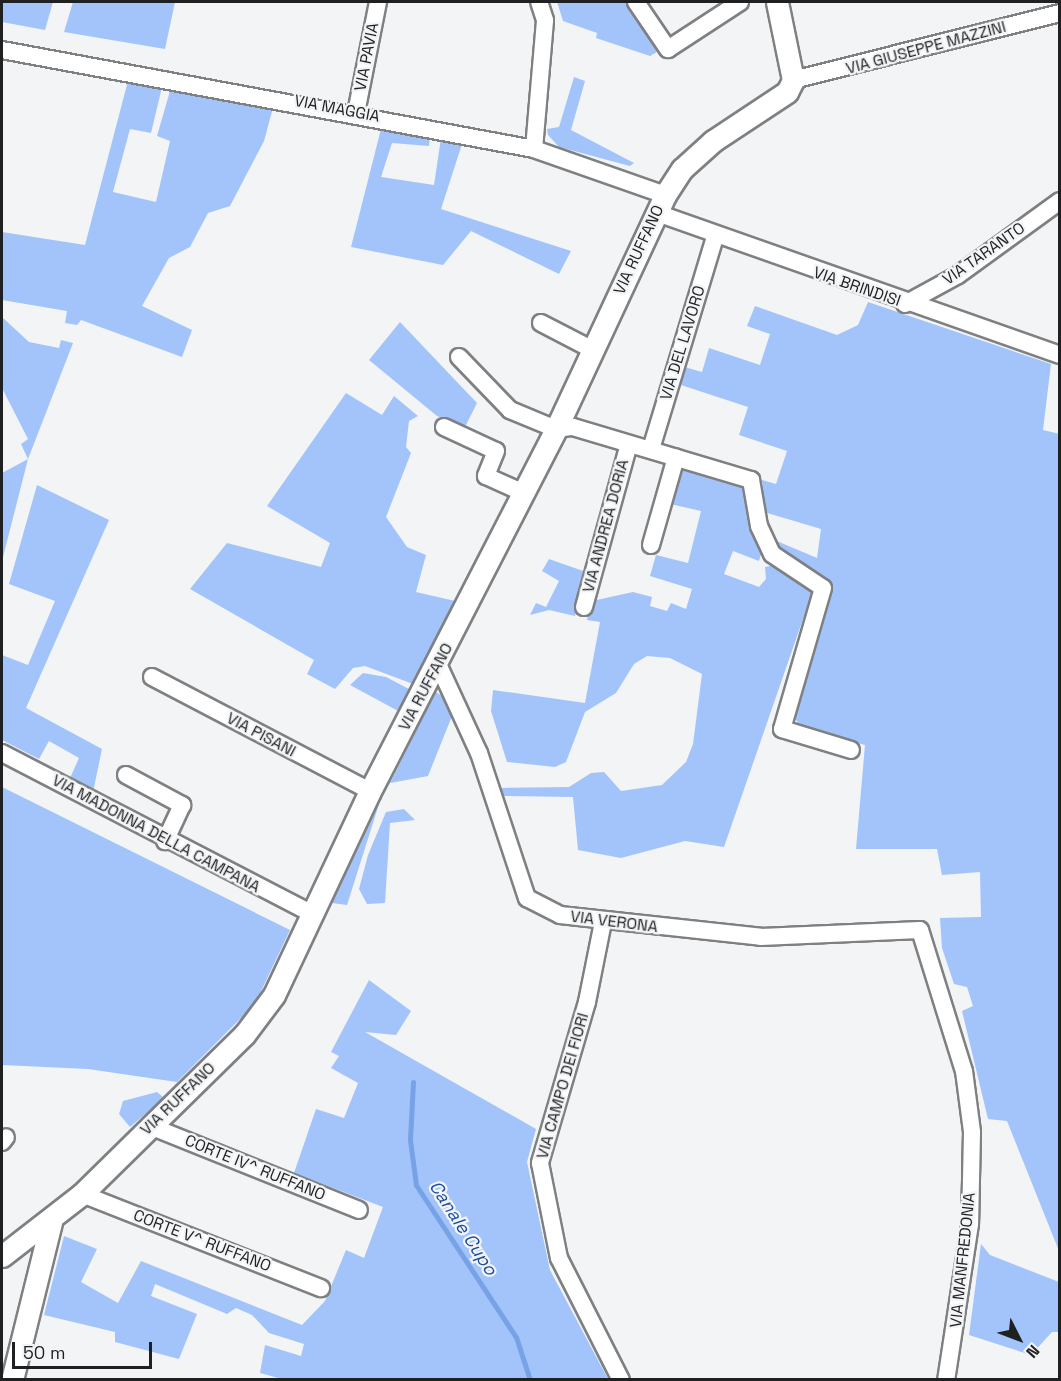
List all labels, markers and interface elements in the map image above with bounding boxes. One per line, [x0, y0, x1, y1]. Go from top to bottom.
street label: VIA GIUSEPPE MAZZINI [844, 17, 1008, 79]
street label: VIA PAVIA [351, 21, 383, 93]
street label: VIA MAGGIA [293, 91, 381, 127]
street label: VIA RUFFANO [610, 202, 668, 298]
street label: VIA TARANTO [939, 218, 1029, 290]
street label: VIA BRINDISI [811, 263, 903, 311]
street label: VIA DEL LAVORO [656, 283, 710, 403]
street label: VIA ANDREA DORIA [579, 457, 633, 595]
street label: VIA RUFFANO [395, 640, 457, 734]
street label: VIA PISANI [223, 709, 299, 761]
street label: VIA MADONNA DELLA CAMPANA [48, 771, 264, 897]
street label: VIA VERONA [569, 907, 659, 937]
street label: VIA CAMPO DEI FIORI [533, 1011, 593, 1161]
street label: VIA RUFFANO [137, 1058, 219, 1140]
street label: CORTE IV^ RUFFANO [182, 1131, 328, 1205]
water label: Canale Cupo [424, 1177, 502, 1279]
street label: VIA MANFREDONIA [946, 1191, 980, 1329]
street label: CORTE V^ RUFFANO [130, 1206, 274, 1276]
north arrow [989, 1309, 1049, 1369]
scale bar [15, 1330, 154, 1368]
text: N [1021, 1340, 1044, 1362]
text: 50 m [23, 1341, 65, 1364]

